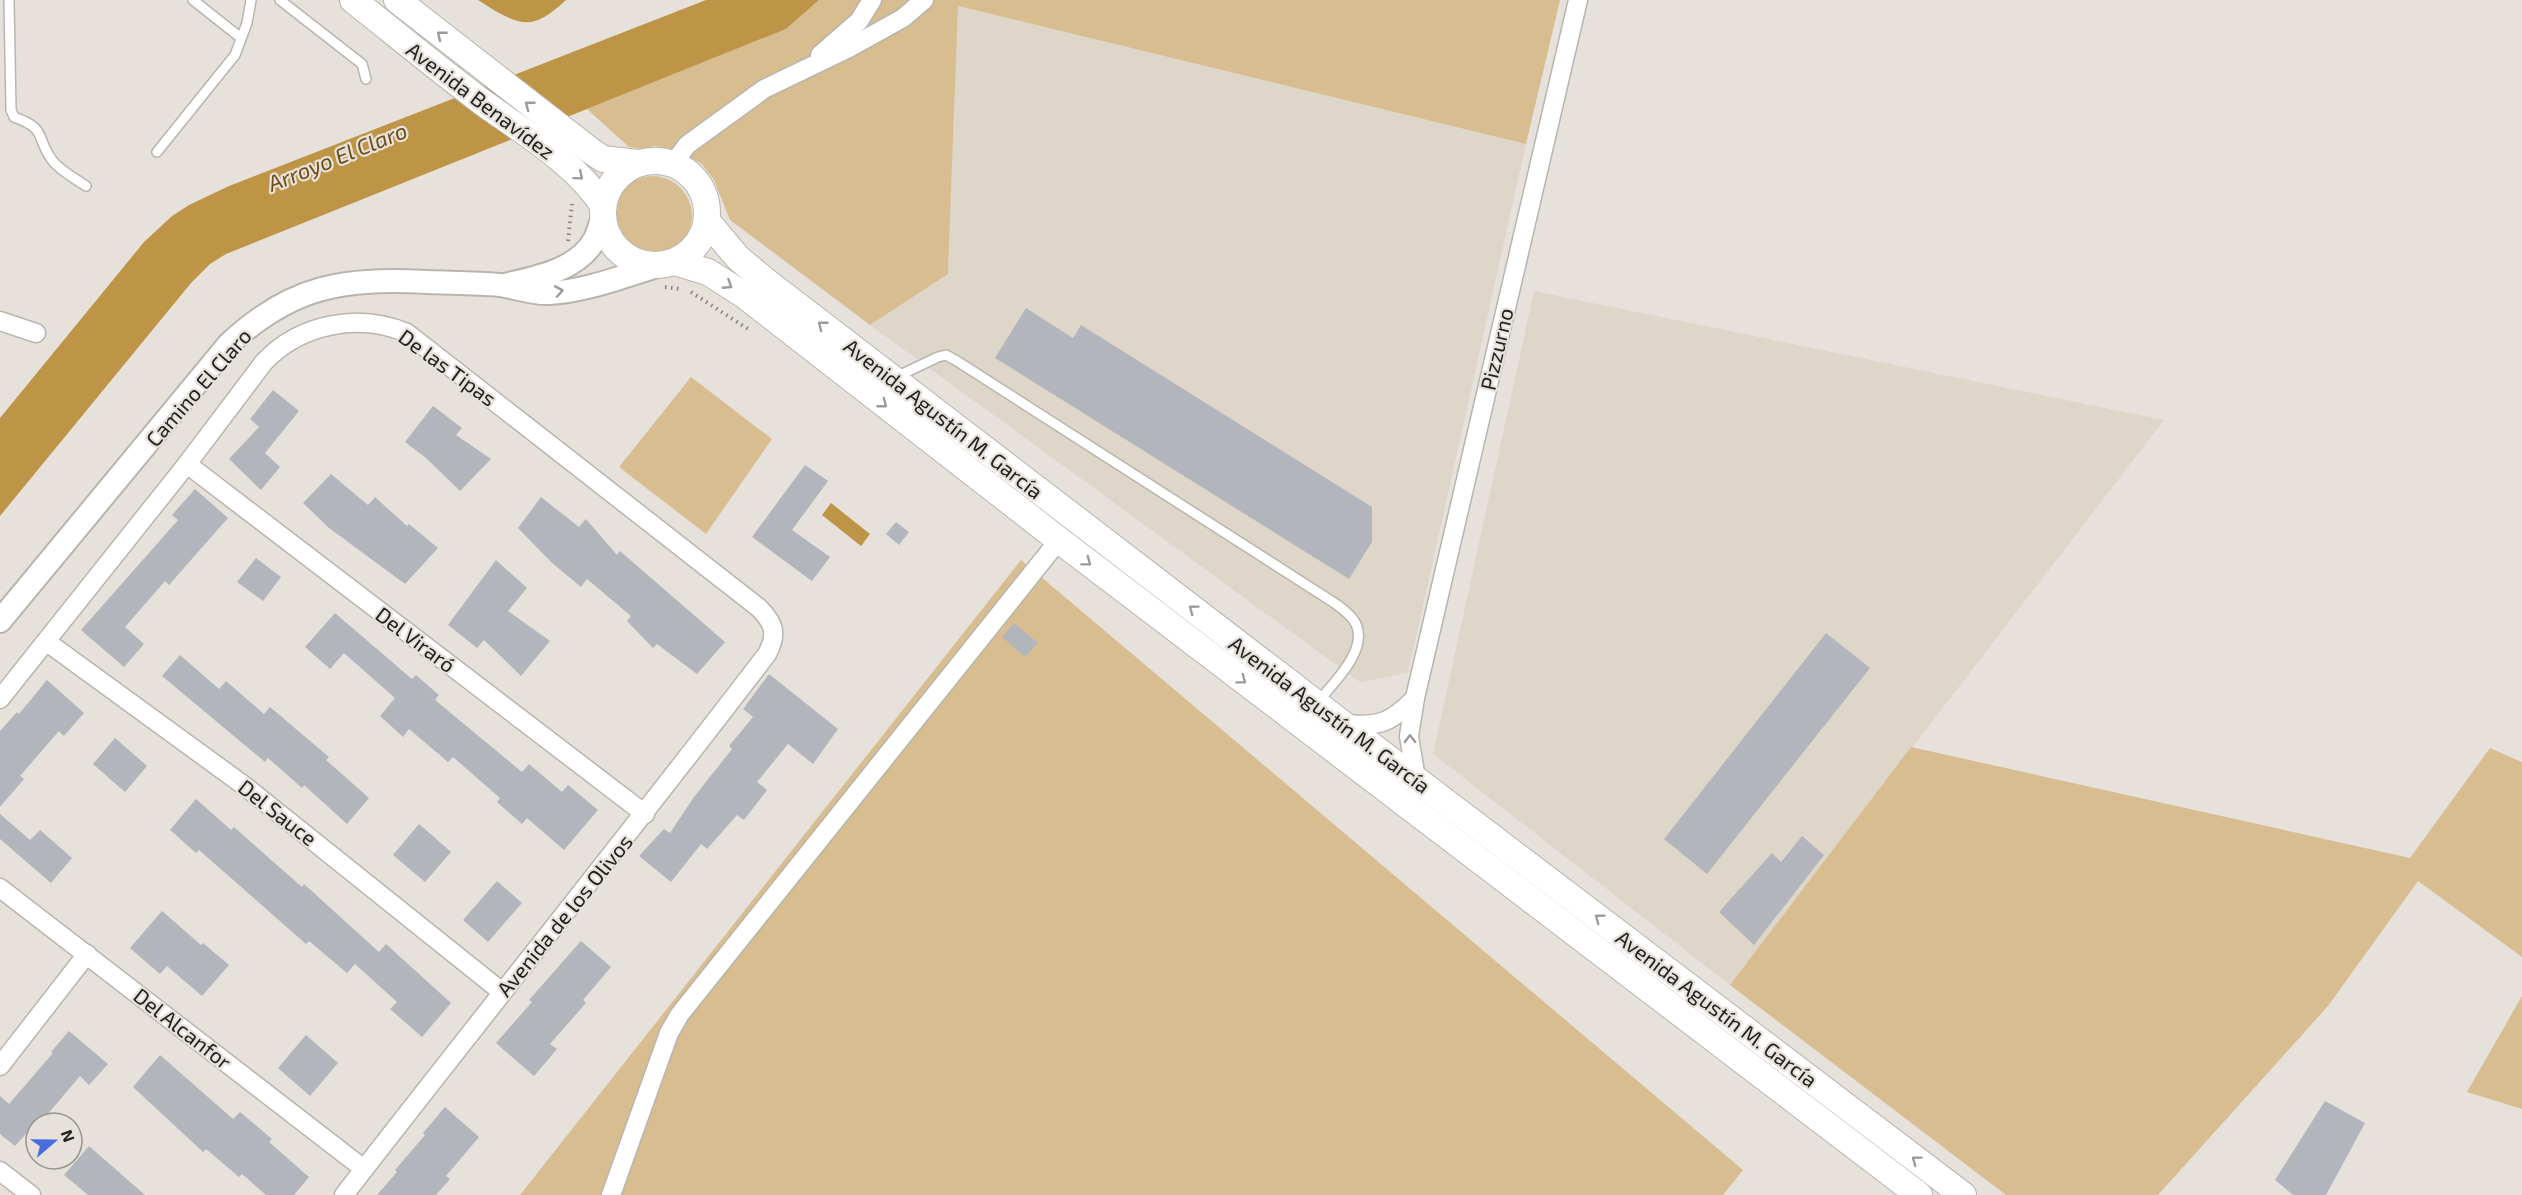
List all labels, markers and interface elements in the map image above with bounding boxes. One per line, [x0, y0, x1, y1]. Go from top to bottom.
one-way arrow [437, 32, 448, 43]
street label: Avenida Benavídez [402, 36, 560, 164]
one-way arrow [525, 101, 536, 112]
water label: Arroyo El Claro [263, 116, 411, 197]
one-way arrow [572, 169, 583, 180]
one-way arrow [722, 278, 732, 290]
one-way arrow [554, 285, 564, 298]
street label: Pizzurno [1474, 305, 1518, 393]
one-way arrow [818, 321, 829, 332]
street label: Camino El Claro [140, 323, 256, 451]
street label: De las Tipas [394, 323, 502, 411]
street label: Avenida Agustín M. García [840, 333, 1048, 503]
one-way arrow [876, 396, 887, 407]
one-way arrow [1080, 554, 1091, 565]
street label: Del Viraró [371, 601, 461, 677]
one-way arrow [1189, 606, 1200, 617]
street label: Avenida Agustín M. García [1224, 630, 1436, 798]
one-way arrow [1236, 672, 1247, 683]
one-way arrow [1404, 734, 1416, 743]
street label: Del Sauce [234, 774, 322, 850]
street label: Avenida de los Olivos [491, 829, 637, 1001]
one-way arrow [1595, 915, 1606, 926]
street label: Avenida Agustín M. García [1611, 924, 1823, 1092]
street label: Del Alcanfor [129, 982, 237, 1074]
north arrow [24, 1111, 84, 1171]
text: N [58, 1127, 79, 1144]
one-way arrow [1912, 1156, 1923, 1167]

